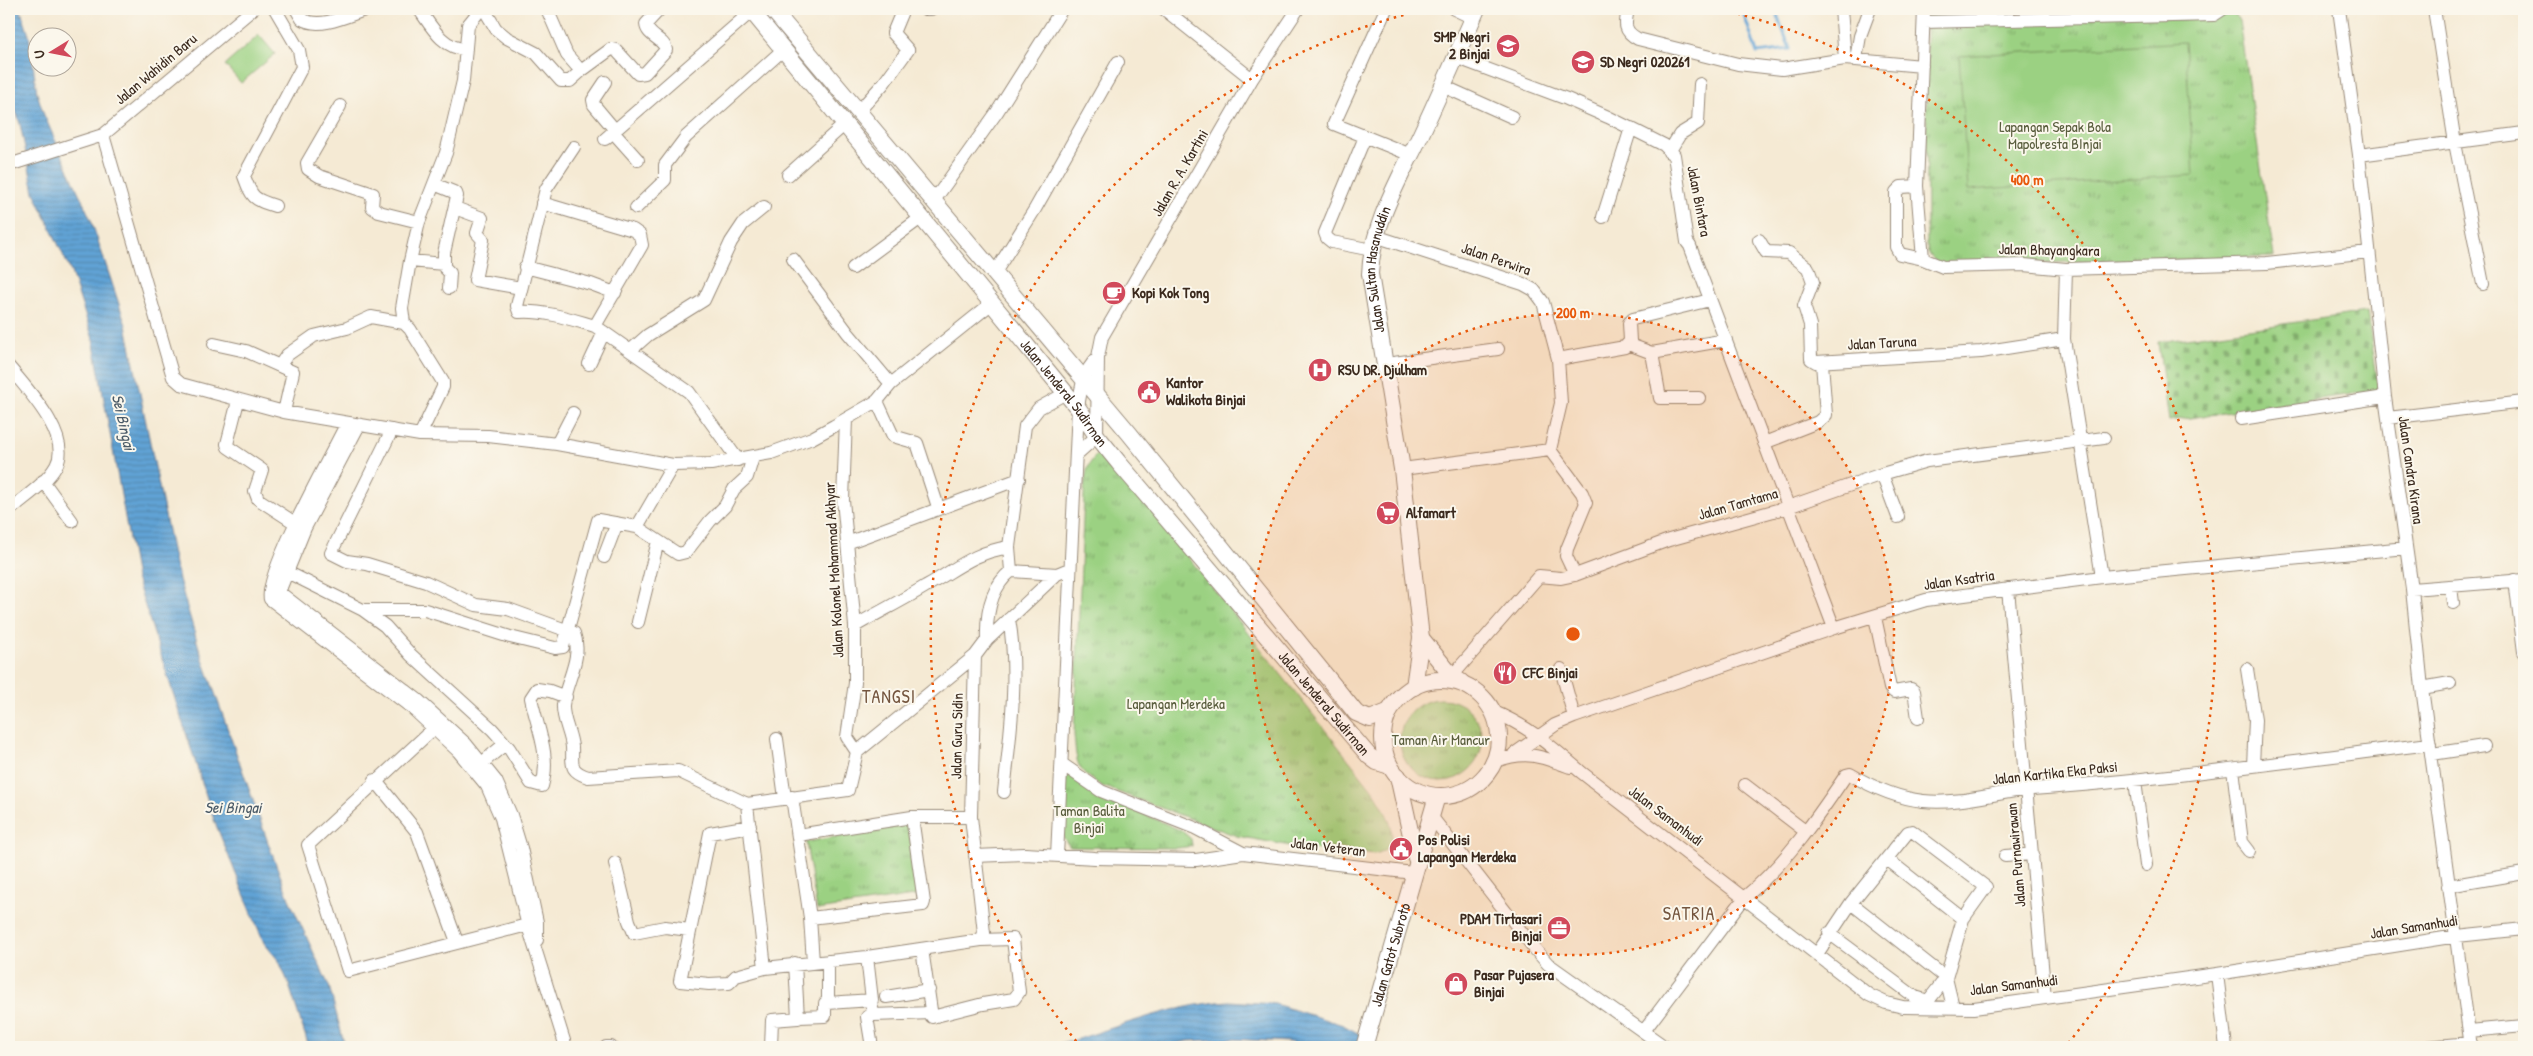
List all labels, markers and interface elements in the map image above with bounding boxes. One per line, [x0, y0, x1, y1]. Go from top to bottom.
place label: SMP Negri 2 Binjai [1434, 26, 1490, 64]
north arrow [28, 28, 78, 78]
street label: Jalan Wahidin Baru [110, 28, 201, 109]
school or university icon: SMP Negri 2 Binjai [1495, 33, 1521, 59]
text: U [29, 49, 49, 60]
school or university icon: SD Negri 020261 [1570, 49, 1596, 75]
place label: SD Negri 020261 [1600, 51, 1690, 73]
park label: Lapangan Sepak Bola Mapolresta BInjai [1999, 116, 2111, 154]
street label: Jalan R. A. Kartini [1146, 125, 1213, 220]
street label: Jalan Bintara [1682, 164, 1717, 238]
text: 400 m [2011, 169, 2043, 190]
street label: Jalan Sultan Hasanuddin [1359, 203, 1396, 335]
street label: Jalan Perwira [1458, 237, 1534, 280]
street label: Jalan Bhayangkara [1998, 238, 2100, 261]
cafe icon: Kopi Kok Tong [1101, 280, 1127, 306]
place label: Kopi Kok Tong [1132, 282, 1210, 304]
text: 200 m [1556, 302, 1590, 323]
street label: Jalan Taruna [1847, 330, 1917, 355]
street label: Jalan Jenderal Sudirman [1015, 334, 1113, 451]
hospital icon: RSU DR. Djulham [1307, 357, 1333, 383]
place label: RSU DR. Djulham [1338, 359, 1427, 380]
place label: Kantor Walikota Binjai [1166, 372, 1246, 410]
public building icon: Kantor Walikota Binjai [1136, 379, 1162, 405]
water label: Sei Bingai [107, 392, 141, 454]
street label: Jalan Candra Kirana [2394, 415, 2429, 525]
street label: Jalan Kolonel Mohammad Akhyar [818, 481, 849, 659]
street label: Jalan Tamtama [1696, 482, 1780, 525]
supermarket icon: Alfamart [1375, 500, 1401, 526]
place label: Alfamart [1406, 502, 1456, 523]
street label: Jalan Ksatria [1922, 564, 1996, 595]
centre of rings [1564, 625, 1582, 643]
street label: Jalan Jenderal Sudirman [1274, 646, 1375, 760]
restaurant icon: CFC Binjai [1492, 660, 1518, 686]
place label: CFC Binjai [1522, 662, 1578, 683]
district label: TANGSI [862, 684, 916, 709]
street label: Jalan Guru Sidin [945, 693, 968, 779]
park label: Lapangan Merdeka [1127, 693, 1225, 714]
park label: Taman Air Mancur [1392, 729, 1490, 750]
street label: Jalan Kartika Eka Paksi [1991, 755, 2119, 790]
street label: Jalan Samanhudi [1625, 781, 1708, 851]
water label: Sei Bingai [205, 796, 263, 818]
park label: Taman Balita Binjai [1053, 800, 1125, 838]
street label: Jalan Purnawirawan [2000, 802, 2031, 908]
place label: Pos Polisi Lapangan Merdeka [1418, 829, 1516, 868]
street label: Jalan Veteran [1289, 831, 1367, 862]
public building icon: Pos Polisi Lapangan Merdeka [1388, 836, 1414, 862]
street label: Jalan Gatot Subroto [1365, 901, 1415, 1009]
district label: SATRIA [1663, 901, 1715, 926]
place label: PDAM Tirtasari Binjai [1460, 908, 1542, 946]
street label: Jalan Samanhudi [2368, 909, 2459, 944]
office icon: PDAM Tirtasari Binjai [1546, 915, 1572, 941]
place label: Pasar Pujasera Binjai [1474, 964, 1554, 1002]
street label: Jalan Samanhudi [1969, 969, 2059, 1000]
shop icon: Pasar Pujasera Binjai [1443, 971, 1469, 997]

